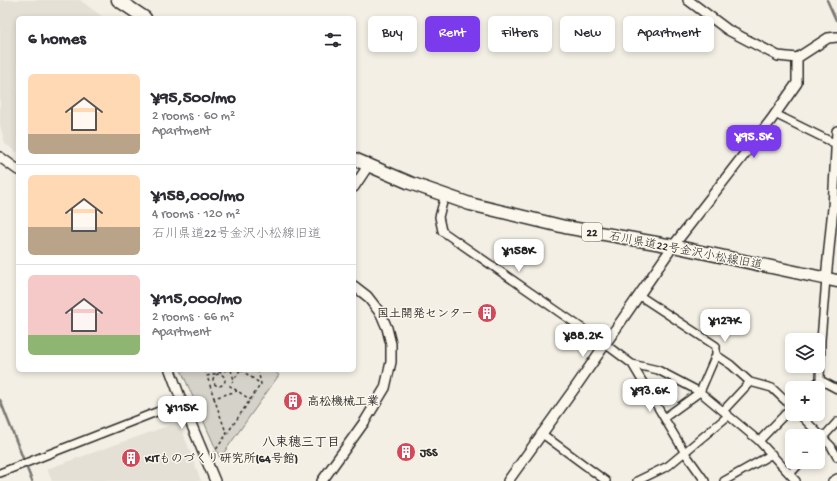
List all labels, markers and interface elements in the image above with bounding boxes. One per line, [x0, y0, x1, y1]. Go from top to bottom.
chip: Buy [368, 16, 417, 52]
chip: Rent [425, 16, 480, 52]
chip: Filters [488, 16, 552, 52]
chip: New [560, 16, 615, 52]
chip: Apartment [623, 16, 714, 52]
icon: filters [322, 29, 344, 51]
text: 6 homes [28, 30, 86, 50]
text: ¥95,500/mo [152, 89, 236, 109]
icon: home [60, 90, 108, 138]
text: 2 rooms · 60 m² [152, 109, 235, 124]
text: Apartment [152, 124, 211, 139]
pin: ¥95.5K [721, 125, 787, 159]
text: ¥95.5K [735, 130, 773, 145]
text: ¥158,000/mo [152, 187, 244, 207]
icon: home [60, 191, 108, 239]
text: 4 rooms · 120 m² [152, 207, 240, 222]
road number: 22 [582, 223, 602, 241]
text: 石川県道22号金沢小松線旧道 [152, 227, 321, 242]
street label: 石川県道22号金沢小松線旧道 [608, 229, 764, 274]
pin: ¥158K [491, 239, 547, 273]
text: ¥158K [503, 244, 535, 259]
text: ¥115,000/mo [152, 290, 242, 310]
icon: home [60, 291, 108, 339]
building icon: 国土開発センター [476, 302, 498, 324]
place label: 国土開発センター [377, 307, 473, 322]
pin: ¥127K [697, 309, 753, 343]
text: 2 rooms · 66 m² [152, 310, 234, 325]
text: ¥127K [709, 314, 741, 329]
pin: ¥88.2K [550, 324, 616, 358]
text: Apartment [152, 325, 211, 340]
text: ¥88.2K [564, 329, 602, 344]
map controls [785, 333, 825, 469]
button: layers [785, 333, 825, 373]
pin: ¥93.6K [617, 379, 683, 413]
button: + [785, 381, 825, 421]
text: ¥93.6K [631, 384, 669, 399]
building icon: 高松機械工業 [282, 390, 304, 412]
place label: 高松機械工業 [307, 395, 379, 410]
pin: ¥115K [154, 396, 210, 430]
text: ¥115K [167, 401, 197, 416]
button: − [785, 429, 825, 469]
district label: 八束穂三丁目 [262, 435, 340, 451]
building icon: JSS [395, 441, 417, 463]
building icon: KITものづくり研究所(64号館) [120, 447, 142, 469]
place label: JSS [419, 447, 438, 461]
place label: KITものづくり研究所(64号館) [144, 452, 298, 467]

